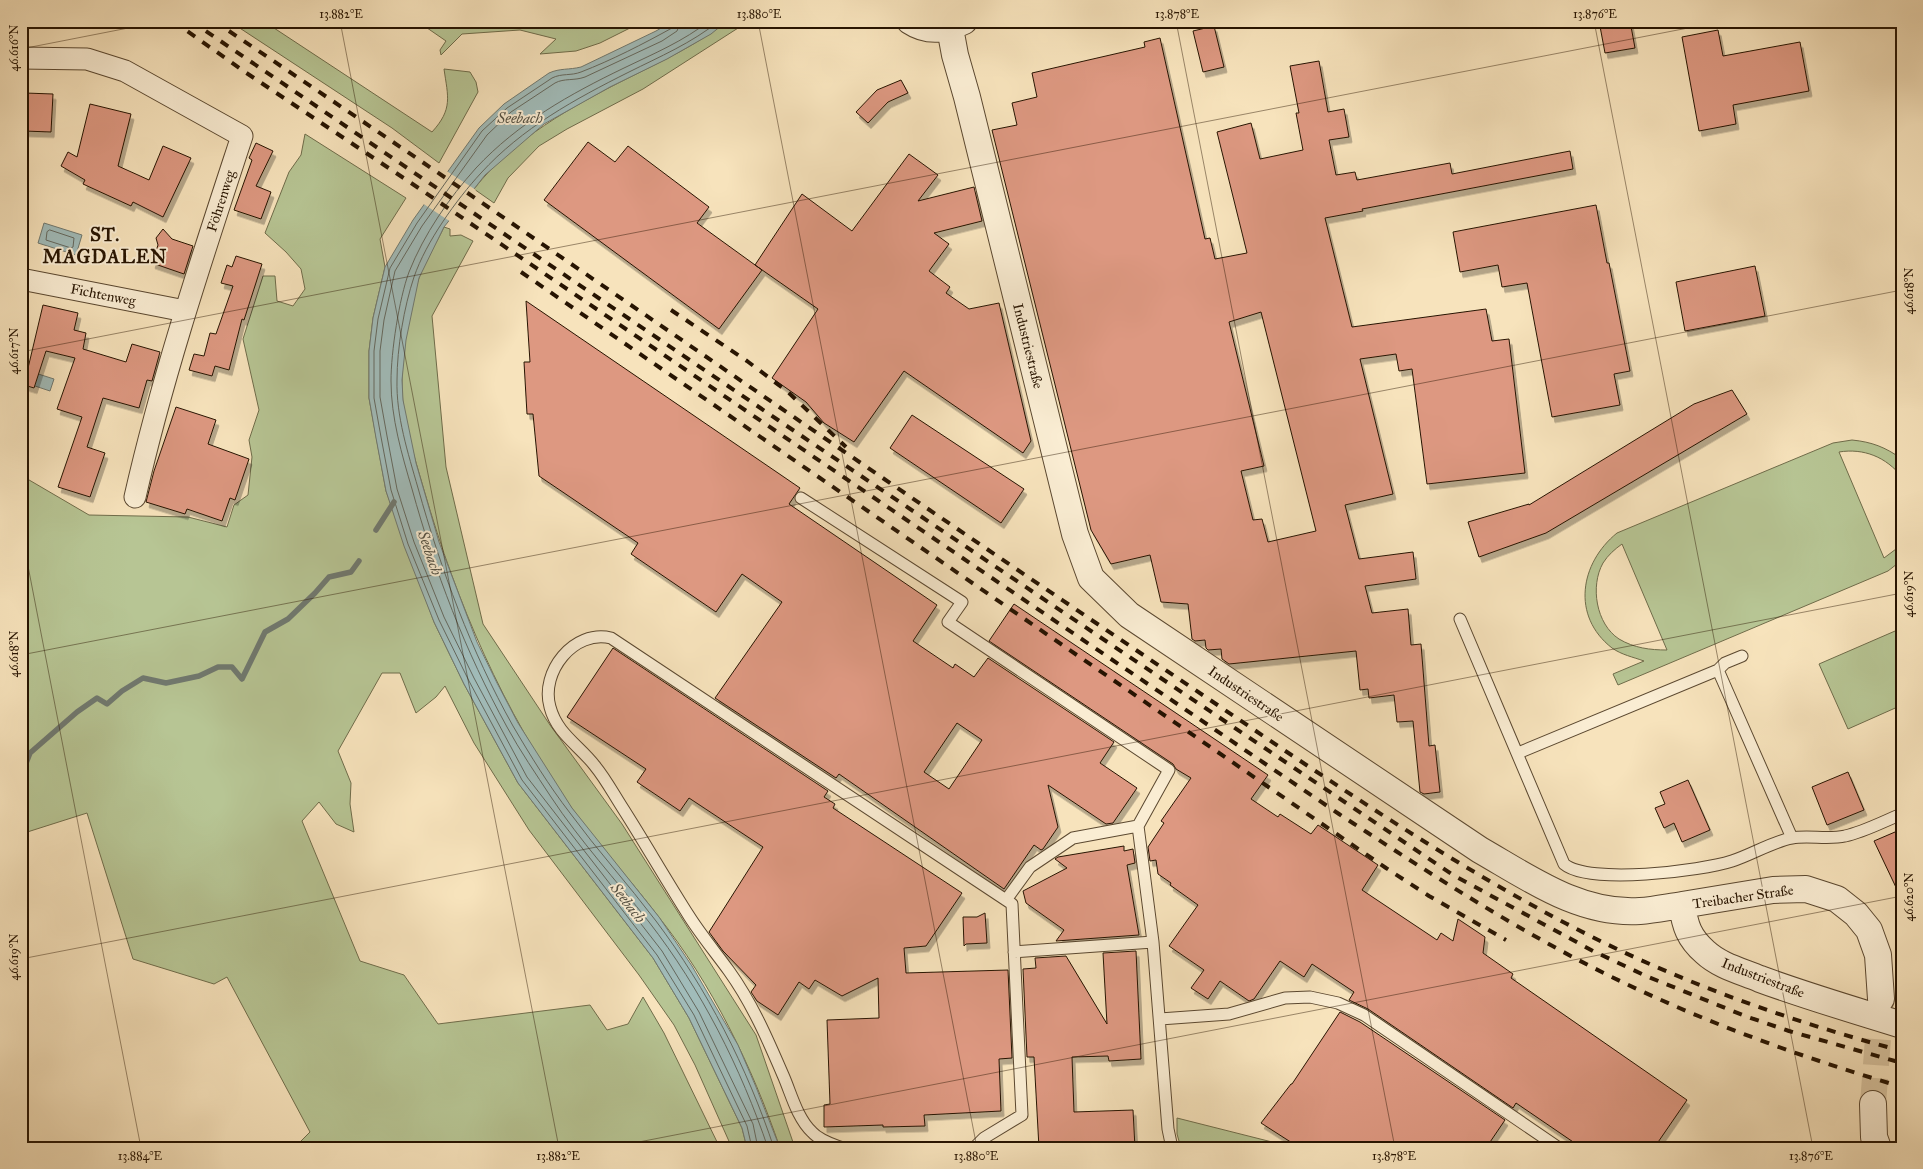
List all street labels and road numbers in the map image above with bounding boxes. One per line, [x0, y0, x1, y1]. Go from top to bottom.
street label: Föhrenweg [203, 168, 239, 234]
street label: Fichtenweg [69, 280, 138, 310]
street label: Industriestraße [1009, 302, 1047, 391]
street label: Industriestraße [1205, 663, 1287, 726]
street label: Treibacher Straße [1691, 881, 1795, 912]
street label: Industriestraße [1719, 954, 1807, 1002]

